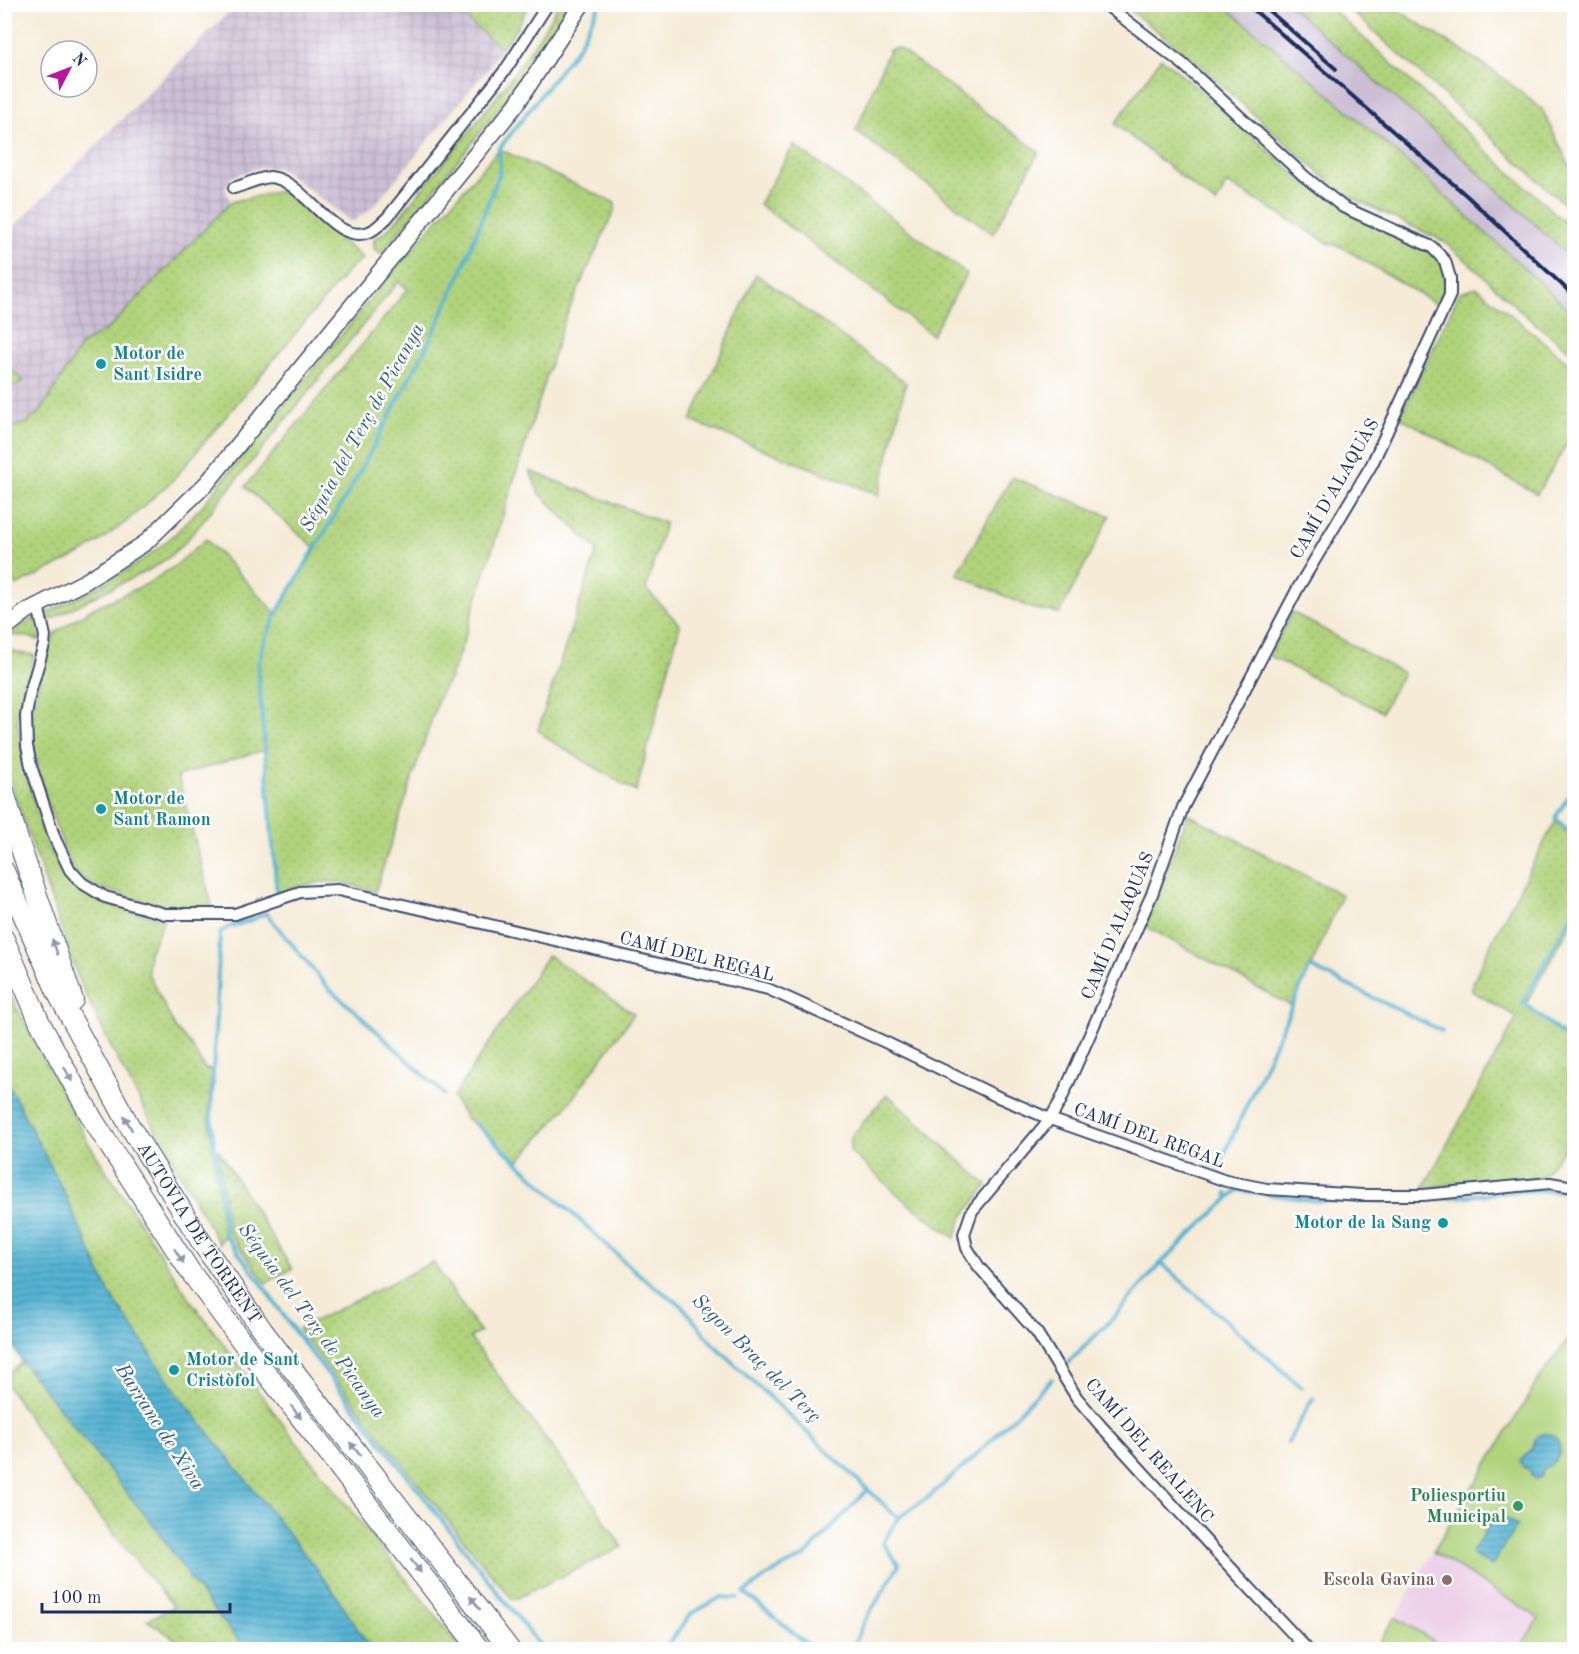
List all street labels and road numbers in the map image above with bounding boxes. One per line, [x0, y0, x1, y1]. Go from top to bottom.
street label: CAMÍ D'ALAQUÀS [1284, 414, 1383, 562]
street label: CAMÍ D'ALAQUÀS [1075, 848, 1157, 1003]
street label: CAMÍ DEL REGAL [618, 925, 777, 985]
street label: CAMÍ DEL REGAL [1071, 1097, 1228, 1172]
street label: AUTOVIA DE TORRENT [133, 1139, 264, 1327]
street label: CAMÍ DEL REALENC [1081, 1373, 1220, 1527]

